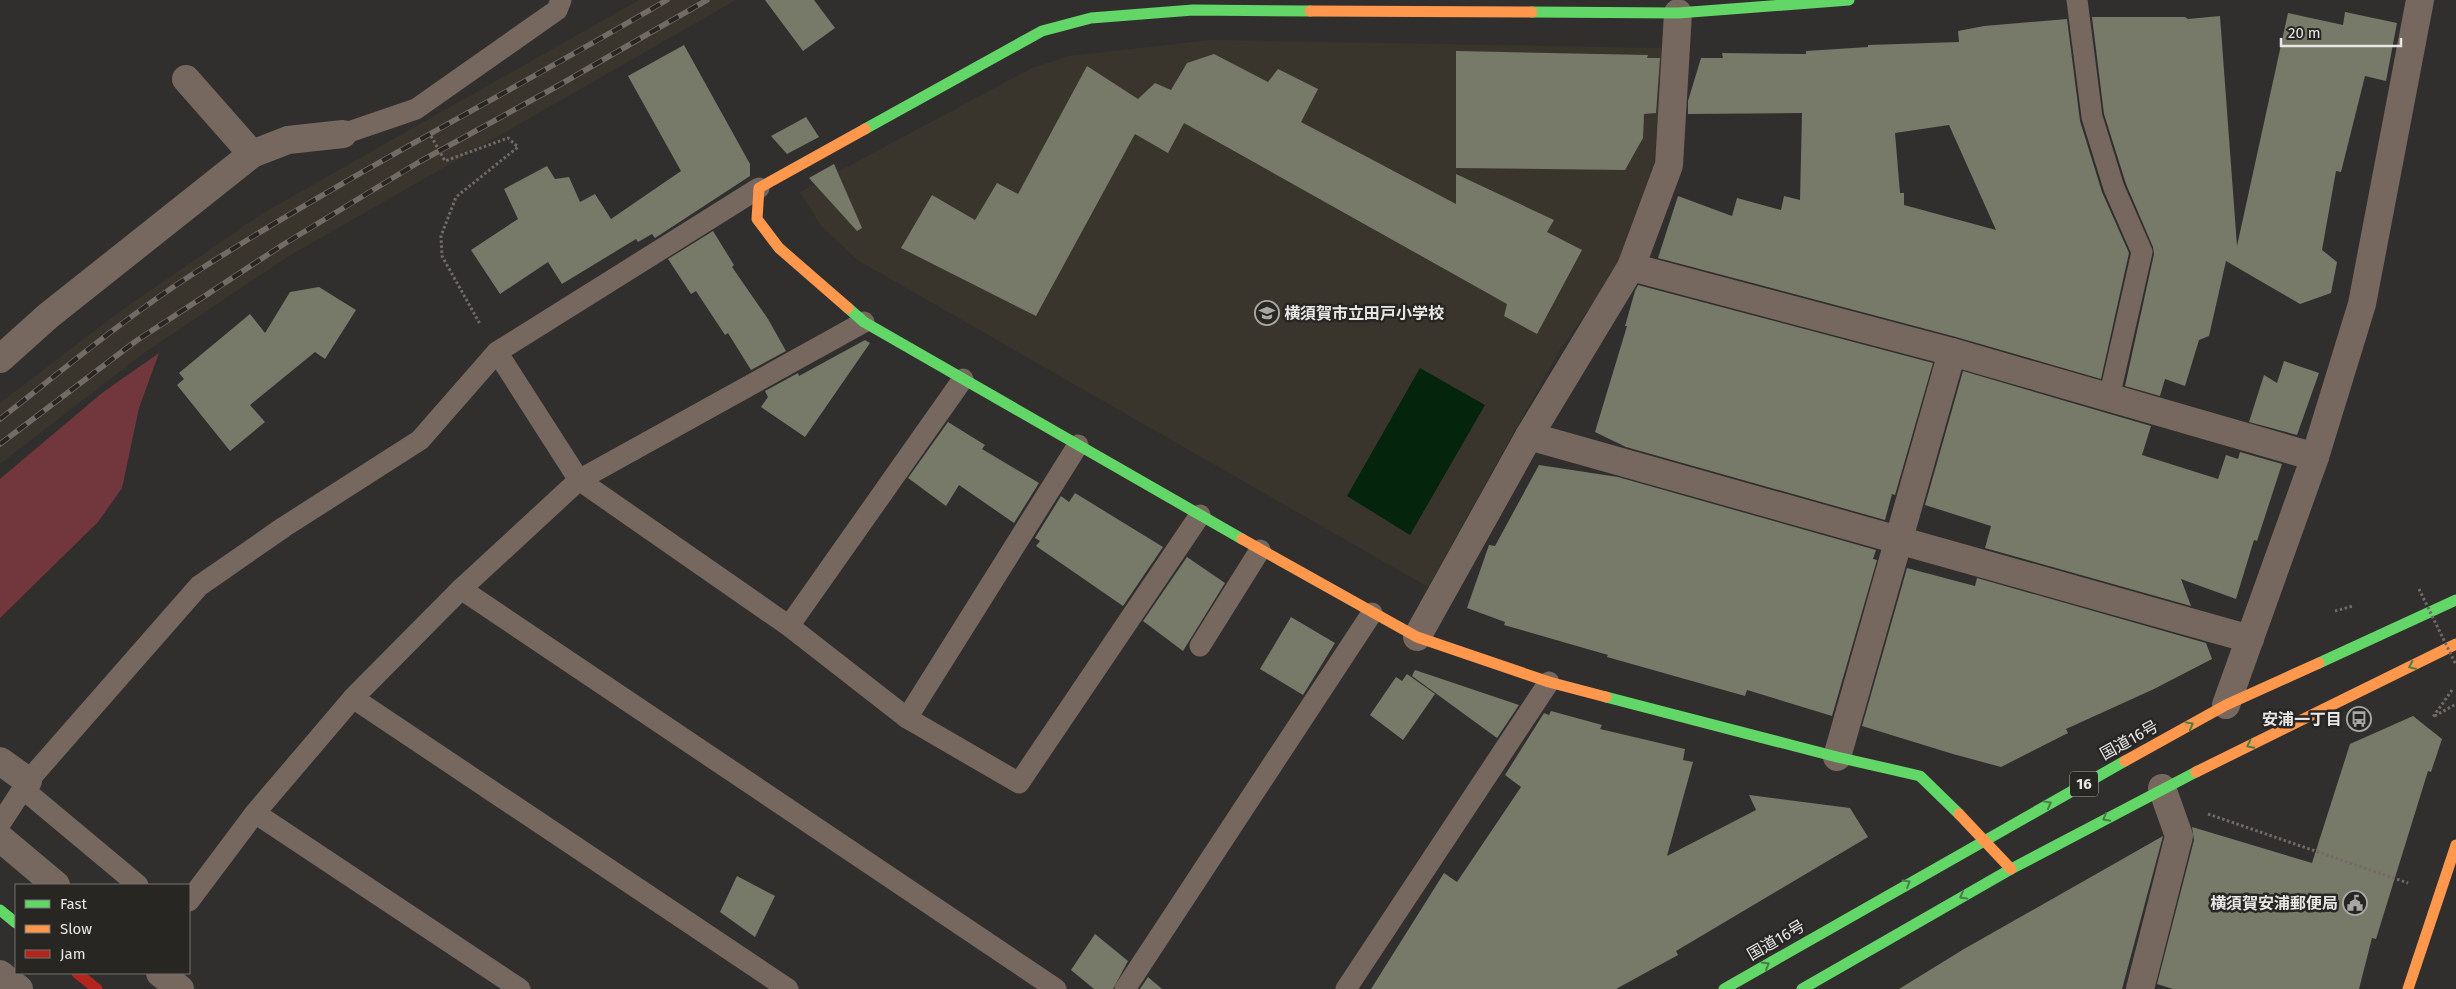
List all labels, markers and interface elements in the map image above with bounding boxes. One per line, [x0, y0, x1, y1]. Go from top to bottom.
scale bar [2281, 15, 2401, 47]
text: 20 m [2288, 24, 2321, 42]
school or university icon: 横須賀市立田戸小学校 [1254, 300, 1280, 326]
place label: 横須賀市立田戸小学校 [1284, 304, 1444, 323]
one-way arrow [2408, 659, 2417, 670]
bus stop icon: 安浦一丁目 [2346, 706, 2372, 732]
place label: 安浦一丁目 [2262, 710, 2342, 729]
street label: 国道16号 [2097, 716, 2161, 764]
one-way arrow [2185, 721, 2194, 731]
one-way arrow [2247, 738, 2256, 748]
road number: 16 [2070, 772, 2098, 796]
one-way arrow [2043, 800, 2052, 810]
one-way arrow [2102, 812, 2111, 822]
one-way arrow [1901, 880, 1910, 890]
legend [15, 884, 190, 974]
one-way arrow [1959, 890, 1968, 900]
public building icon: 横須賀安浦郵便局 [2342, 890, 2368, 916]
place label: 横須賀安浦郵便局 [2210, 894, 2338, 913]
text: Fast [60, 895, 87, 913]
street label: 国道16号 [1744, 916, 1808, 964]
text: Slow [60, 920, 92, 938]
text: Jam [60, 945, 86, 963]
one-way arrow [1761, 961, 1770, 971]

